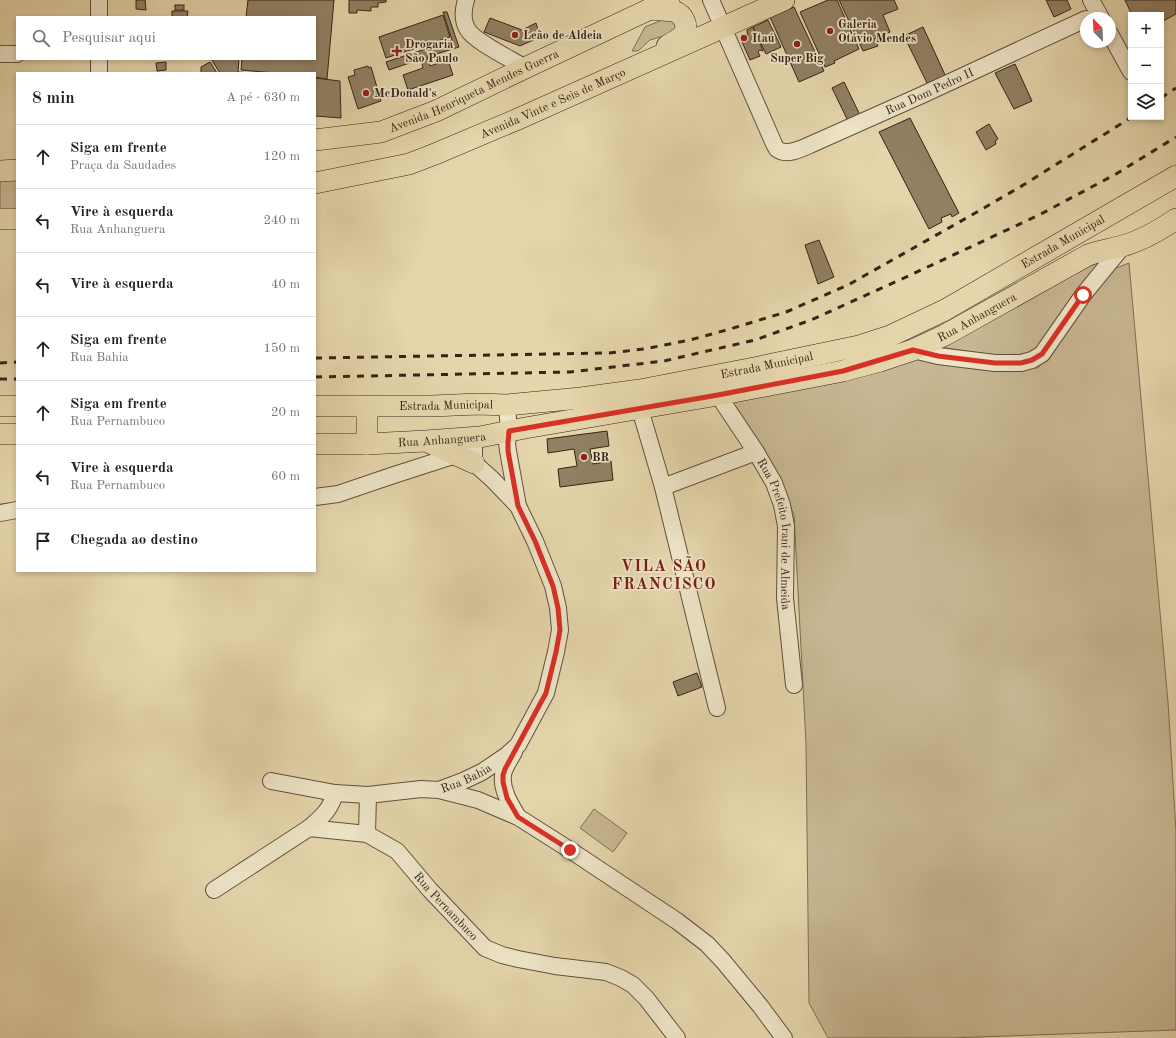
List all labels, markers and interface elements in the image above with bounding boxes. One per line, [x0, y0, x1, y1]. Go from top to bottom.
north arrow [1080, 12, 1116, 48]
map controls [1128, 12, 1164, 120]
button: + [1128, 12, 1164, 48]
search box [16, 16, 316, 60]
place label: Galeria Otávio Mendes [838, 19, 916, 45]
marker: Galeria Otávio Mendes [825, 26, 835, 36]
icon: search [30, 27, 52, 49]
marker: Leão de Aldeia [510, 30, 520, 40]
place label: Leão de Aldeia [523, 30, 602, 42]
text: Pesquisar aqui [62, 31, 156, 46]
marker: Itaú [739, 33, 749, 43]
place label: Itaú [752, 33, 775, 45]
place label: Drogaria São Paulo [405, 39, 458, 65]
marker: Super Big [792, 39, 802, 49]
marker: Drogaria São Paulo [392, 46, 402, 56]
street label: Avenida Henriqueta Mendes Guerra [388, 48, 561, 135]
button: − [1128, 48, 1164, 84]
place label: Super Big [770, 53, 824, 65]
street label: Avenida Vinte e Seis de Março [479, 67, 628, 141]
street label: Rua Dom Pedro II [884, 67, 976, 117]
button: layers [1128, 84, 1164, 120]
marker: McDonald's [361, 88, 371, 98]
place label: McDonald's [374, 88, 437, 100]
text: 8 min [32, 90, 75, 107]
text: A pé · 630 m [226, 91, 300, 104]
text: Siga em frente [70, 141, 167, 156]
icon: ahead [32, 146, 54, 168]
text: 120 m [263, 150, 300, 163]
text: Praça da Saudades [70, 159, 176, 172]
text: Vire à esquerda [70, 205, 174, 220]
icon: left [32, 210, 54, 232]
text: 240 m [263, 214, 300, 227]
street label: Estrada Municipal [1020, 214, 1107, 271]
text: Rua Anhanguera [70, 223, 165, 236]
icon: left [32, 274, 54, 296]
text: Vire à esquerda [70, 277, 174, 292]
text: 40 m [271, 278, 300, 291]
route start [1074, 286, 1092, 304]
street label: Rua Anhanguera [936, 291, 1019, 345]
text: Siga em frente [70, 333, 167, 348]
icon: ahead [32, 338, 54, 360]
text: 150 m [263, 342, 300, 355]
text: Rua Bahia [70, 351, 129, 364]
street label: Estrada Municipal [720, 351, 814, 381]
text: Siga em frente [70, 397, 167, 412]
street label: Estrada Municipal [399, 399, 493, 413]
icon: ahead [32, 402, 54, 424]
text: 20 m [271, 406, 300, 419]
text: Rua Pernambuco [70, 415, 165, 428]
street label: Rua Anhanguera [398, 431, 487, 449]
marker: BR [579, 452, 589, 462]
place label: BR [592, 452, 610, 464]
street label: Rua Prefeito Irani de Almeida [754, 457, 791, 611]
text: Vire à esquerda [70, 461, 174, 476]
icon: left [32, 466, 54, 488]
text: 60 m [271, 470, 300, 483]
text: Rua Pernambuco [70, 479, 165, 492]
icon: arrive [32, 530, 54, 552]
text: Chegada ao destino [70, 533, 198, 548]
district label: VILA SÃO FRANCISCO [611, 556, 717, 593]
street label: Rua Bahia [439, 762, 494, 796]
route end [561, 841, 579, 859]
street label: Rua Pernambuco [411, 870, 480, 943]

